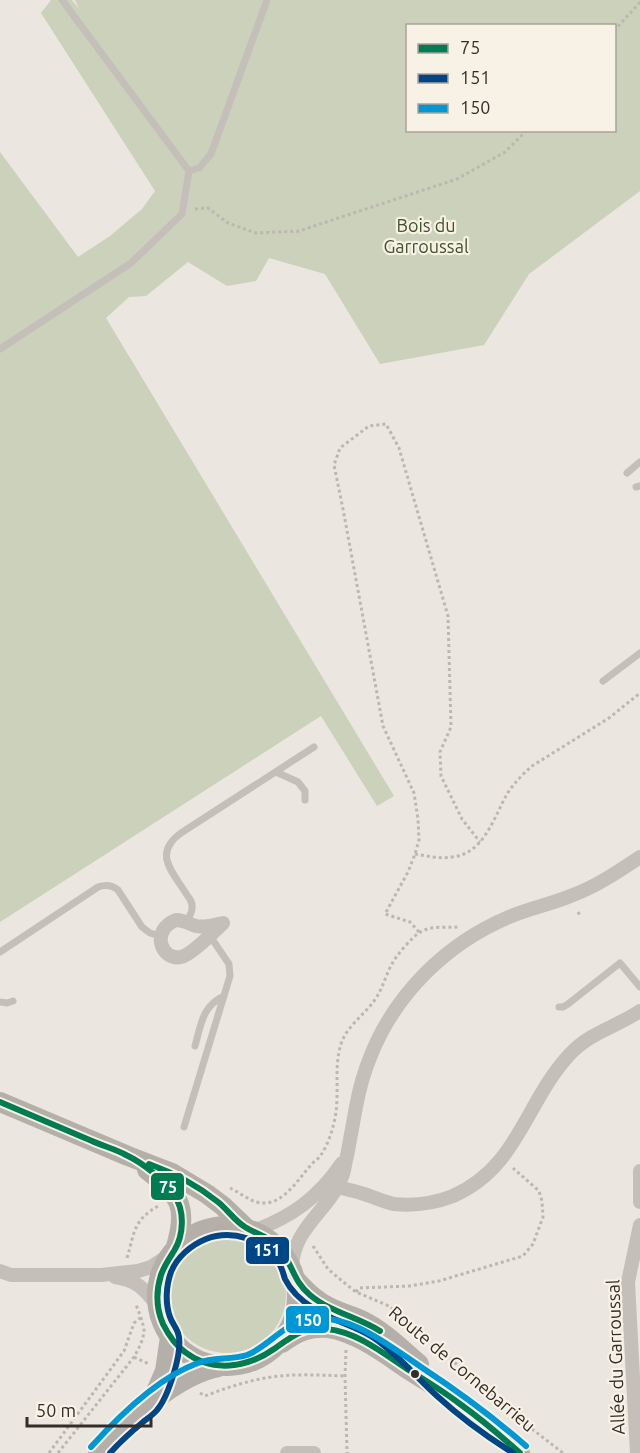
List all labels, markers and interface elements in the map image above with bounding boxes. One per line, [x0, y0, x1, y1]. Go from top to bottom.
legend [406, 24, 616, 132]
text: 75 [460, 37, 480, 57]
text: 151 [460, 67, 490, 87]
text: 150 [460, 97, 490, 117]
park label: Bois du Garroussal [383, 215, 469, 256]
line badge: 75 [150, 1172, 185, 1201]
text: 75 [159, 1178, 177, 1196]
line badge: 151 [245, 1236, 290, 1265]
text: 151 [253, 1241, 281, 1259]
street label: Allée du Garroussal [602, 1279, 628, 1435]
street label: Route de Cornebarrieu [386, 1301, 540, 1435]
line badge: 150 [285, 1305, 330, 1334]
text: 150 [294, 1311, 322, 1329]
unlabelled marker [409, 1368, 421, 1380]
scale bar [27, 1390, 152, 1428]
text: 50 m [36, 1400, 76, 1420]

